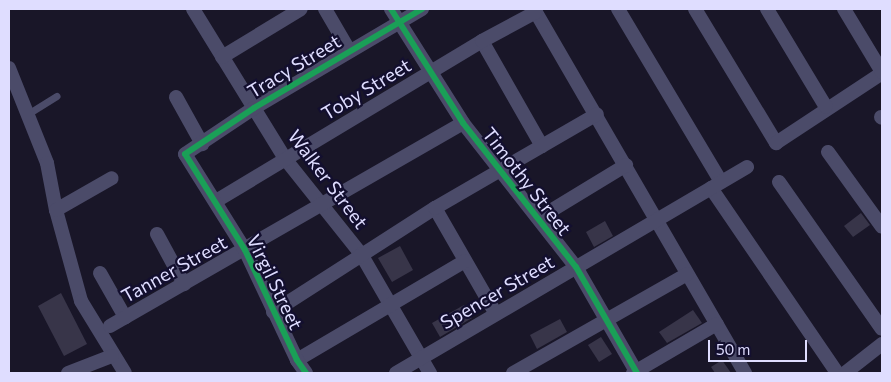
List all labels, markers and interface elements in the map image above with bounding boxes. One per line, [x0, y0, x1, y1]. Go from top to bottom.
street label: Tracy Street [243, 29, 345, 103]
street label: Toby Street [317, 53, 415, 125]
street label: Timothy Street [478, 123, 576, 239]
street label: Walker Street [283, 125, 373, 233]
street label: Tanner Street [117, 231, 231, 307]
street label: Virgil Street [242, 231, 308, 333]
street label: Spencer Street [436, 250, 558, 334]
scale bar [711, 330, 810, 362]
text: 50 m [716, 340, 750, 358]

